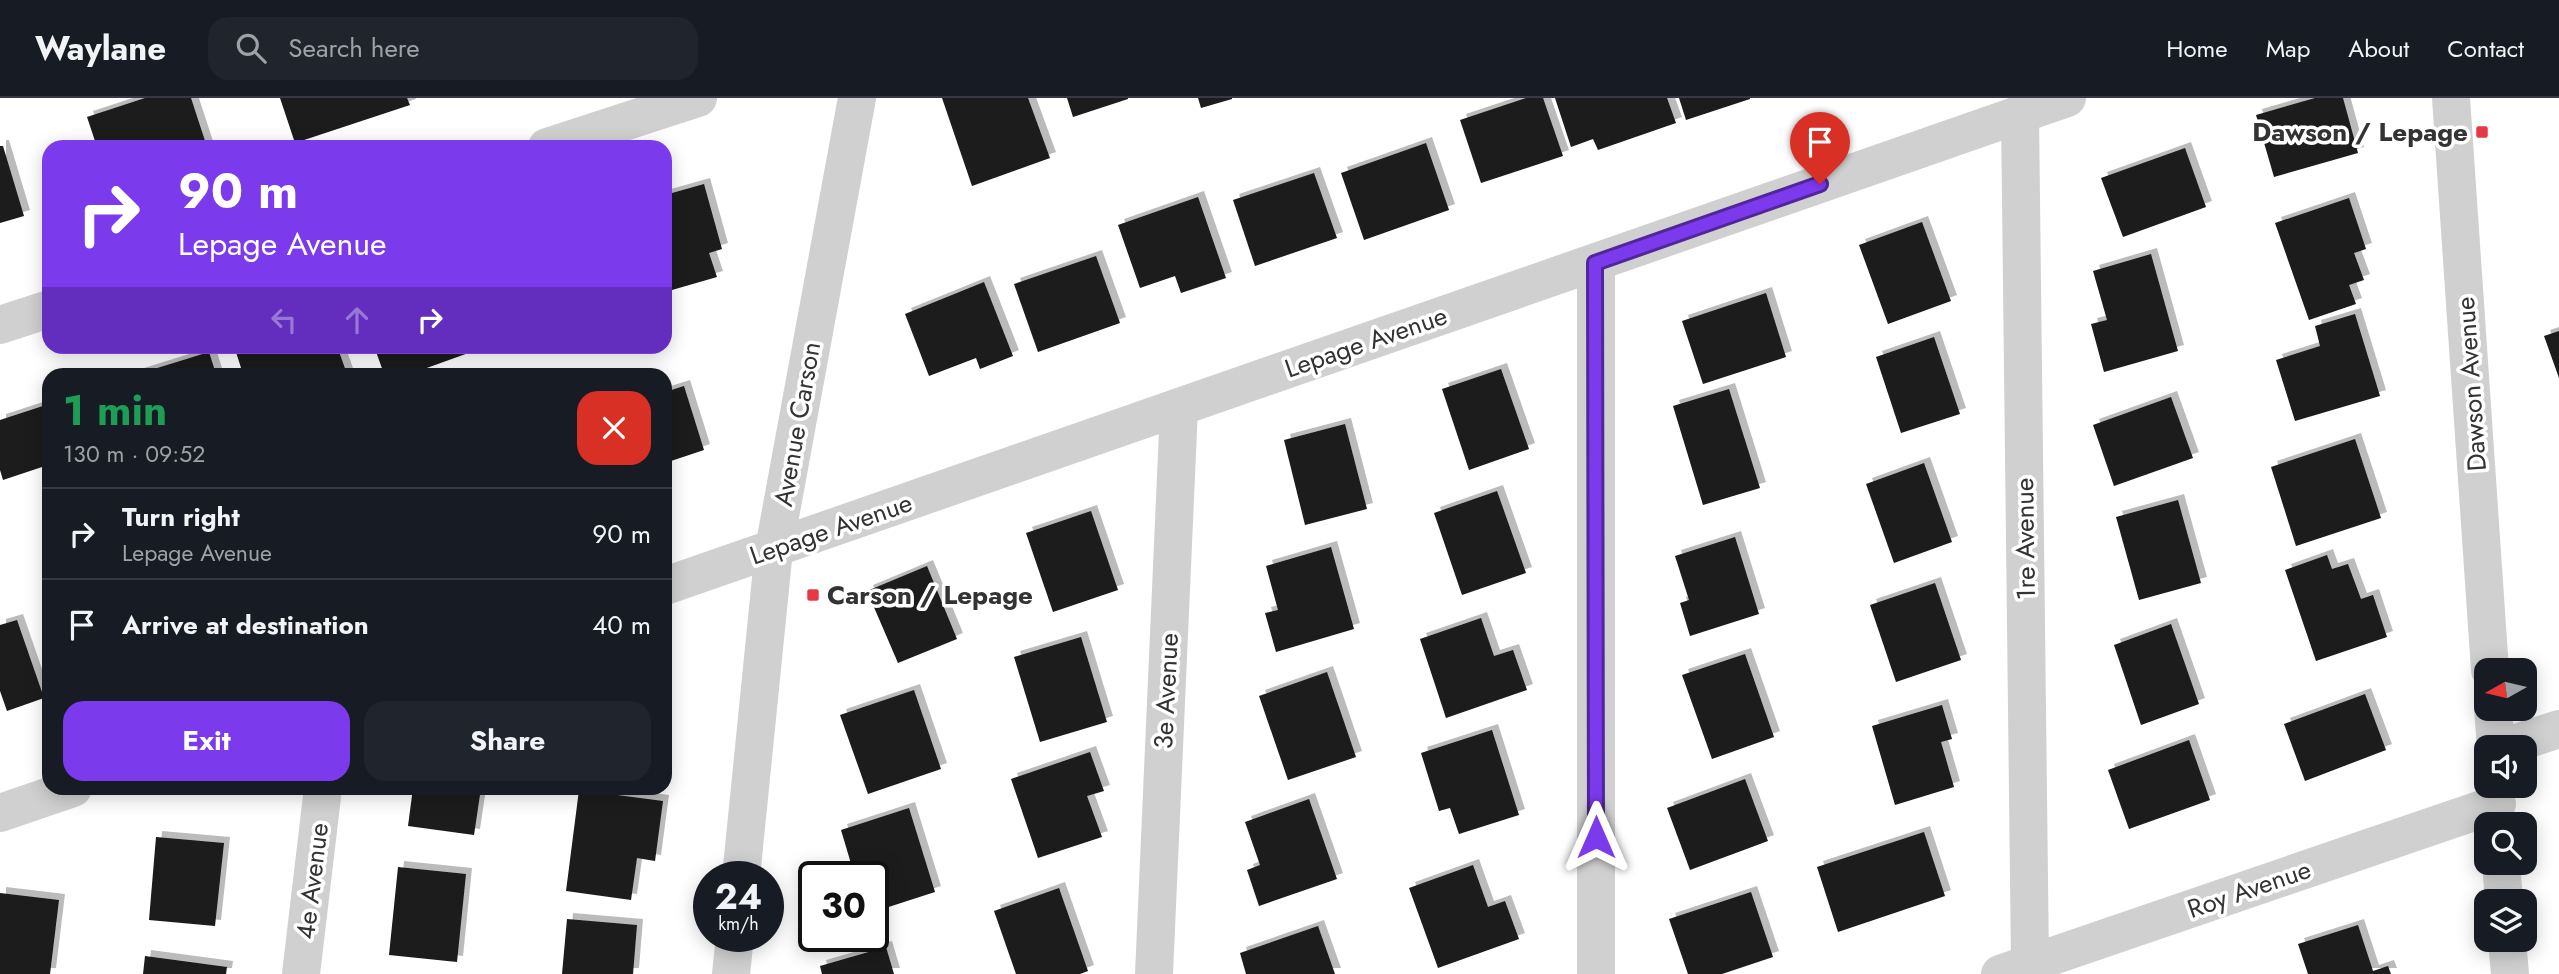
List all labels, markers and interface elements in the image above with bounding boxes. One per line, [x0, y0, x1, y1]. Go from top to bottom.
search box [208, 17, 698, 80]
text: Waylane [35, 25, 166, 72]
icon: search [232, 29, 270, 67]
text: Search here [288, 29, 420, 67]
text: Home [2166, 31, 2228, 66]
text: Map [2266, 31, 2310, 66]
text: About [2348, 31, 2409, 66]
text: Contact [2447, 31, 2524, 66]
pin [1790, 112, 1850, 184]
place label: Dawson / Lepage [2252, 113, 2468, 151]
icon: arrive [1801, 123, 1839, 161]
marker: Dawson / Lepage [2474, 124, 2490, 140]
text: 90 m [178, 156, 298, 226]
icon: right [63, 168, 154, 259]
text: Lepage Avenue [178, 221, 387, 267]
street label: Dawson Avenue [2446, 295, 2496, 473]
street label: Lepage Avenue [1280, 296, 1452, 388]
icon: left [265, 301, 303, 339]
icon: ahead [338, 301, 376, 339]
icon: right [411, 301, 449, 339]
street label: Avenue Carson [764, 339, 830, 509]
text: 1 min [63, 380, 167, 441]
button: close [577, 391, 651, 465]
text: 130 m · 09:52 [63, 437, 205, 471]
street label: 1re Avenue [2005, 477, 2045, 601]
street label: Lepage Avenue [745, 483, 917, 575]
text: Turn right [122, 498, 240, 536]
icon: right [63, 515, 101, 553]
text: 90 m [592, 515, 651, 553]
text: Lepage Avenue [122, 536, 272, 570]
place label: Carson / Lepage [827, 576, 1033, 614]
marker: Carson / Lepage [805, 587, 821, 603]
icon: arrive [63, 606, 101, 644]
text: Arrive at destination [122, 606, 369, 644]
text: 40 m [592, 606, 651, 644]
street label: 3e Avenue [1144, 632, 1188, 750]
north arrow [2474, 658, 2538, 721]
map controls [2474, 658, 2537, 952]
button: Exit [63, 701, 350, 781]
button: Share [364, 701, 651, 781]
button: sound [2474, 735, 2537, 798]
position arrow [1559, 800, 1633, 874]
button: search [2474, 812, 2537, 875]
street label: 4e Avenue [286, 820, 338, 942]
street label: Roy Avenue [2182, 850, 2316, 928]
speed limit sign: 30 [798, 861, 889, 952]
text: 24 [715, 872, 762, 922]
button: layers [2474, 889, 2537, 952]
text: km/h [718, 911, 759, 937]

